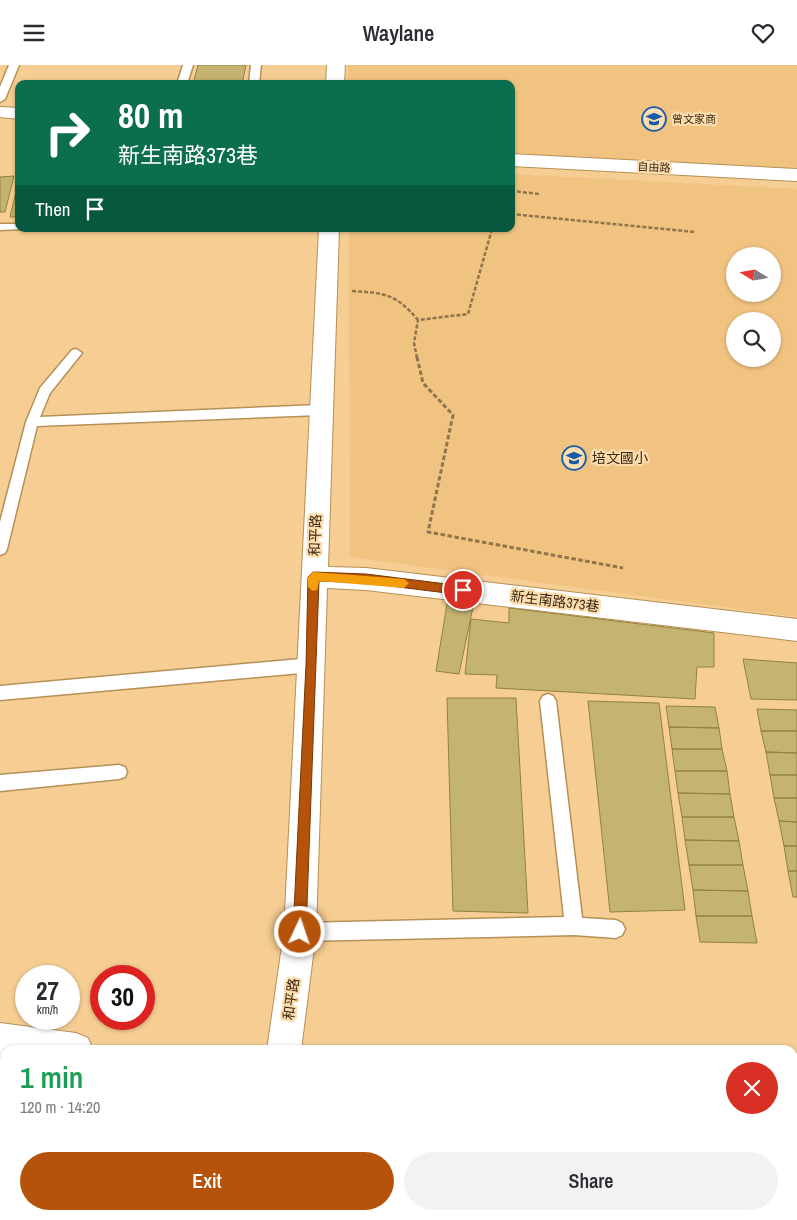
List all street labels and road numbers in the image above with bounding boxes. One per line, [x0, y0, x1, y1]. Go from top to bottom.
street label: 自由路 [637, 159, 671, 175]
street label: 和平路 [305, 514, 325, 556]
street label: 新生南路373巷 [510, 587, 600, 615]
street label: 和平路 [279, 977, 303, 1021]

